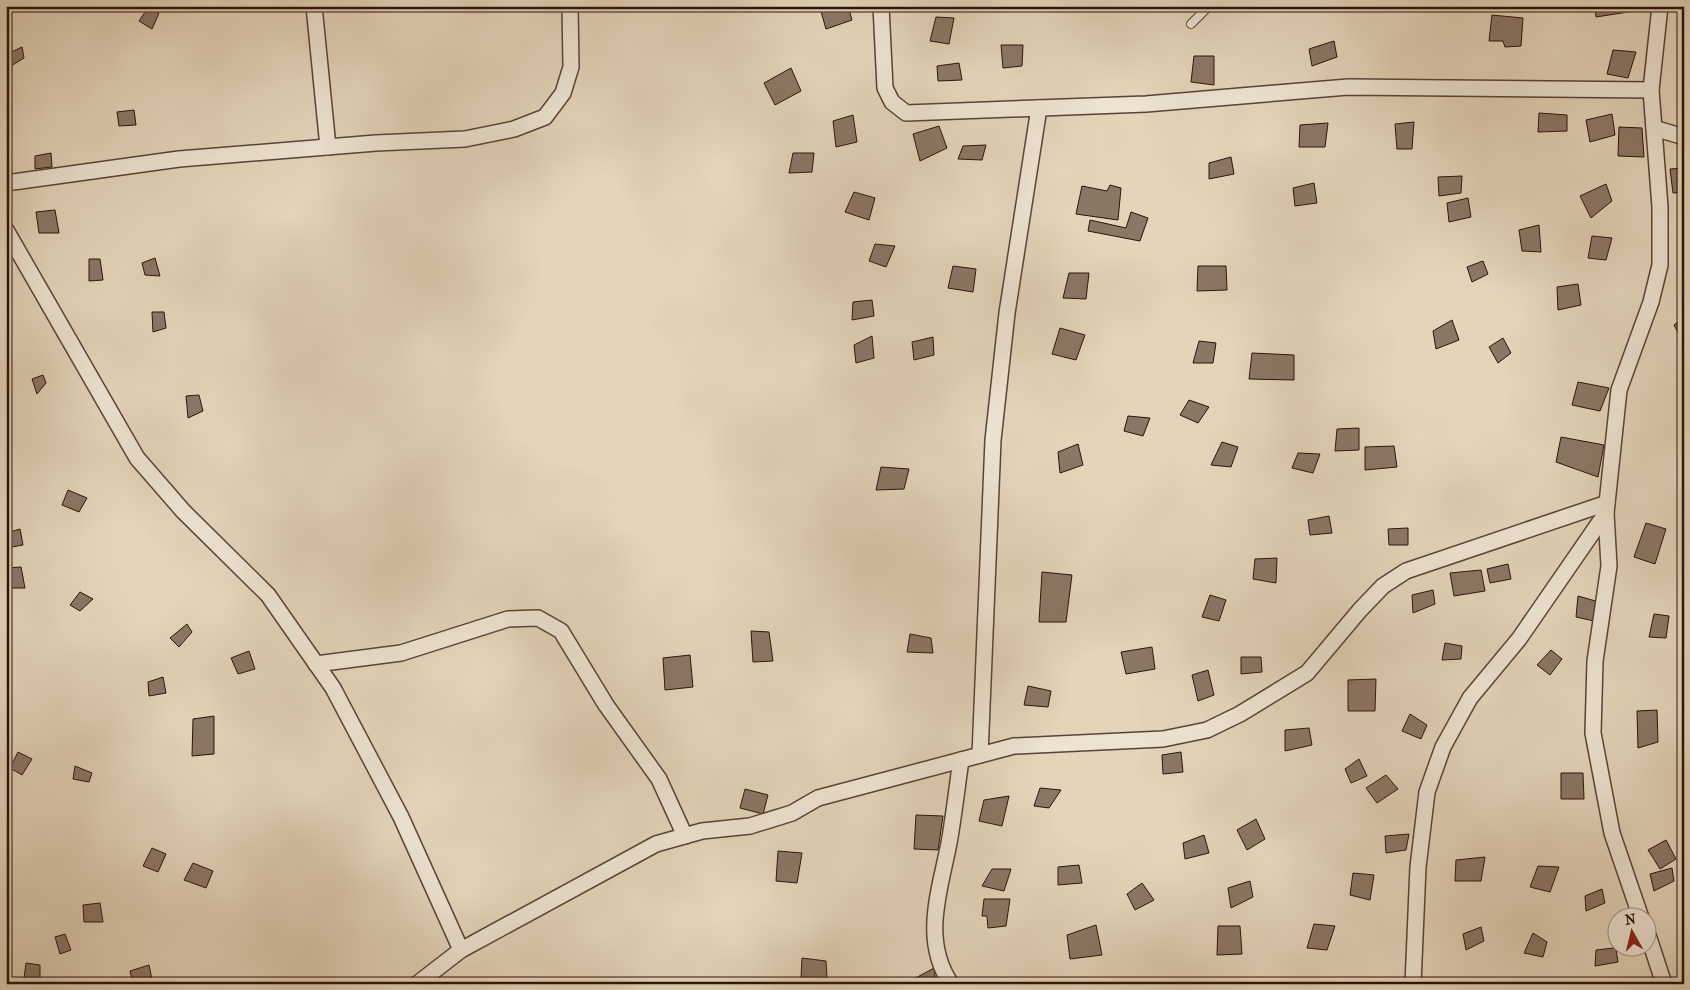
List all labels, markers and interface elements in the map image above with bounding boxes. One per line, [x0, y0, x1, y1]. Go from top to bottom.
north arrow [1608, 908, 1658, 958]
text: N [1624, 910, 1637, 929]

